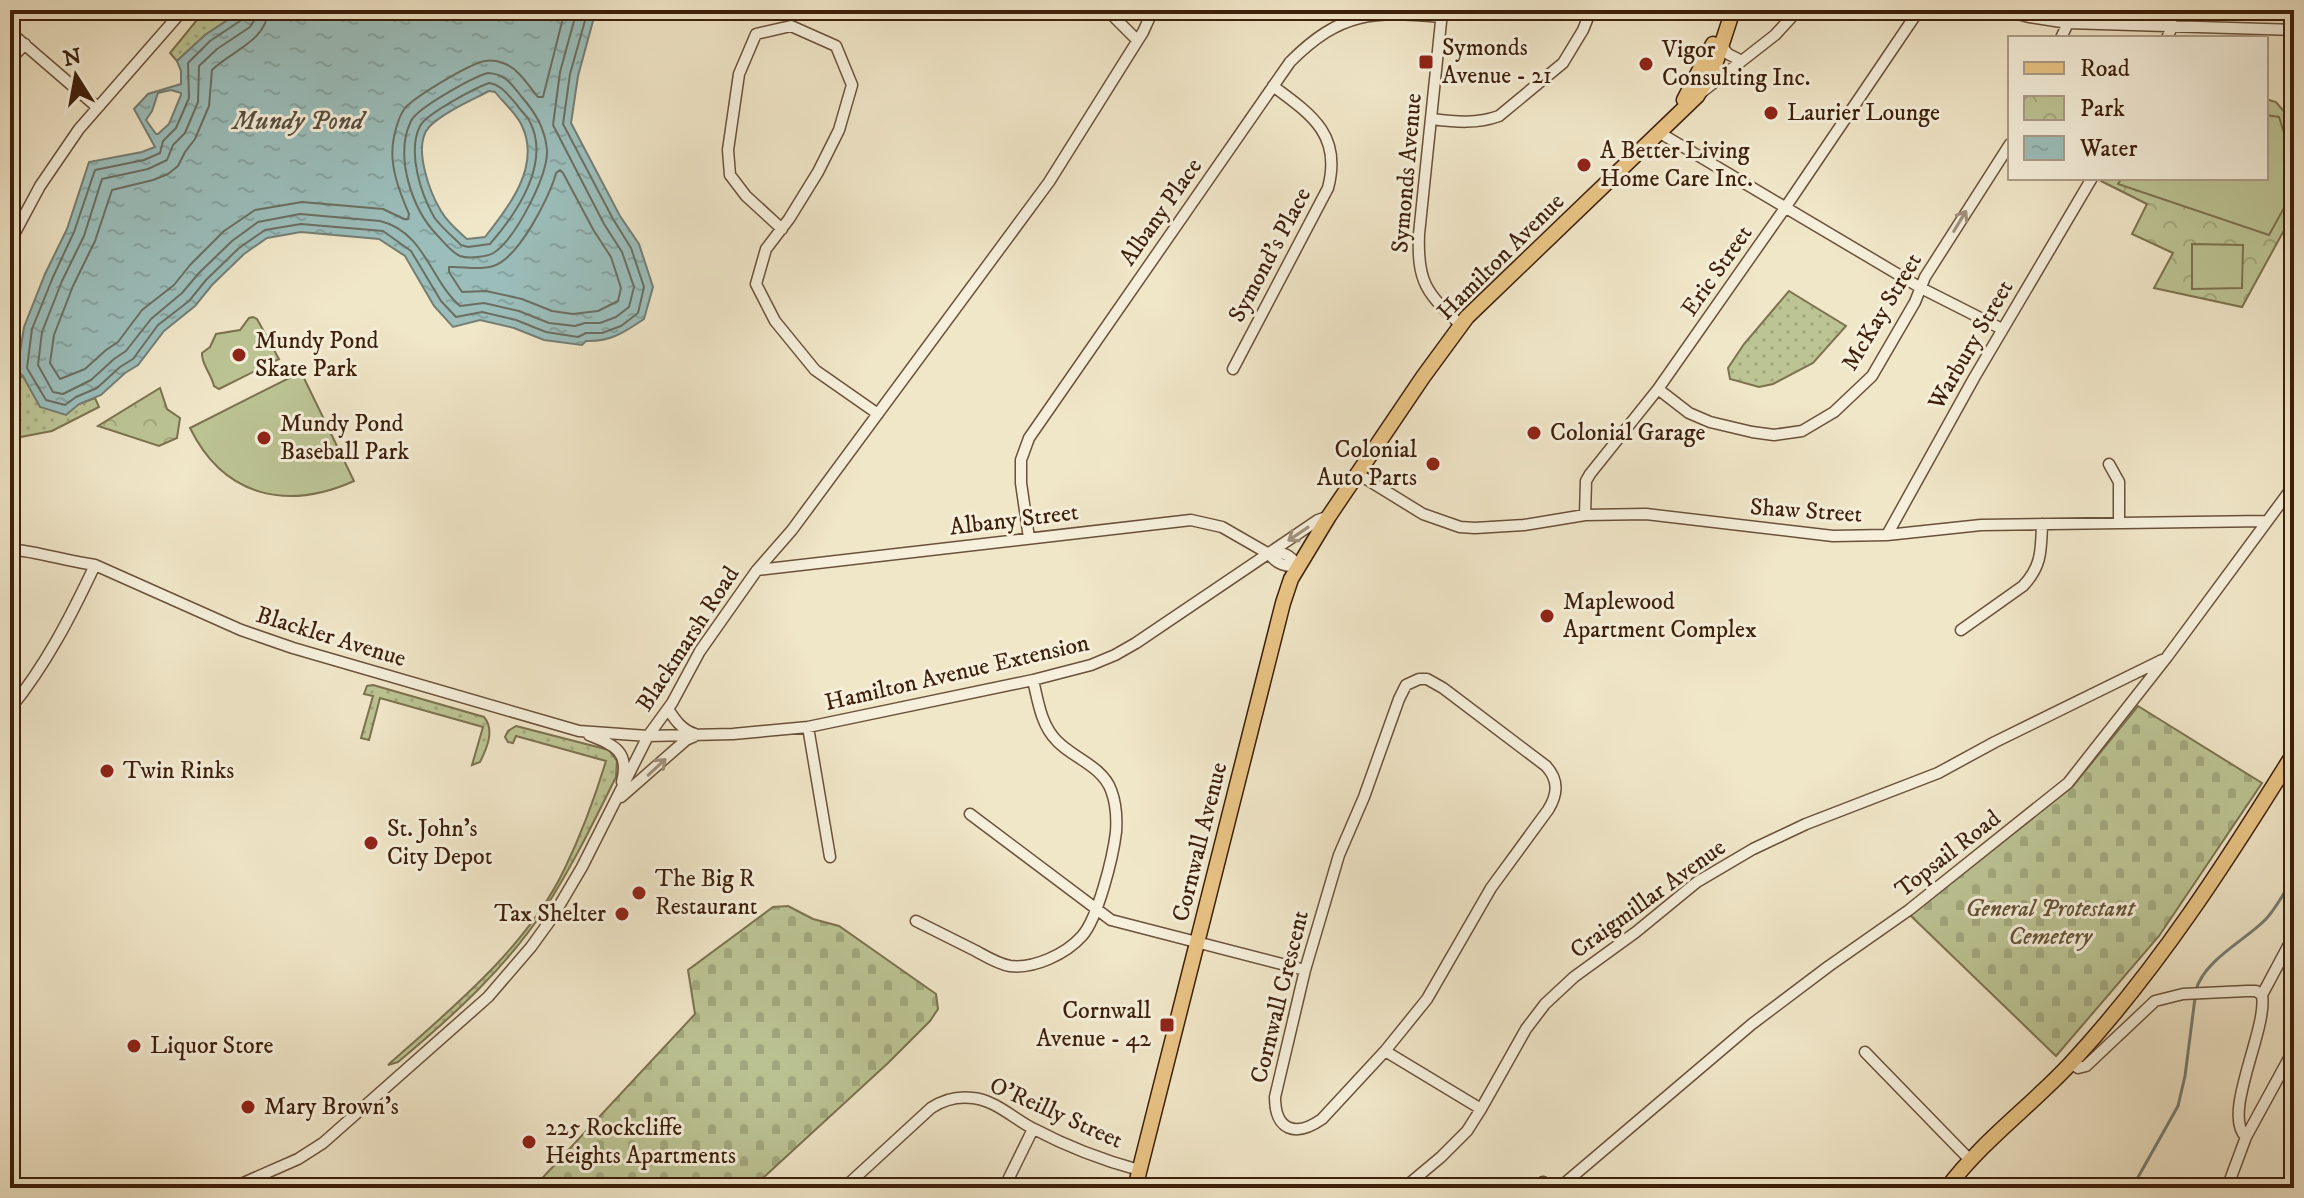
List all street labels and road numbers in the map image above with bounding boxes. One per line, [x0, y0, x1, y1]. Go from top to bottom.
street label: Symonds Avenue [1385, 92, 1429, 254]
street label: Albany Place [1113, 152, 1209, 272]
street label: Symond's Place [1222, 182, 1318, 328]
street label: Hamilton Avenue [1431, 187, 1571, 327]
street label: Eric Street [1675, 219, 1759, 322]
street label: McKay Street [1835, 247, 1929, 376]
street label: Warbury Street [1921, 275, 2020, 416]
street label: Shaw Street [1749, 492, 1863, 530]
street label: Albany Street [948, 497, 1080, 543]
street label: Blackmarsh Road [630, 561, 746, 717]
street label: Blackler Avenue [252, 600, 410, 674]
street label: Hamilton Avenue Extension [822, 628, 1093, 718]
street label: Cornwall Avenue [1166, 759, 1234, 925]
street label: Topsail Road [1889, 803, 2007, 905]
street label: Craigmillar Avenue [1564, 832, 1732, 965]
street label: Cornwall Crescent [1244, 907, 1316, 1087]
street label: O'Reilly Street [985, 1070, 1127, 1156]

